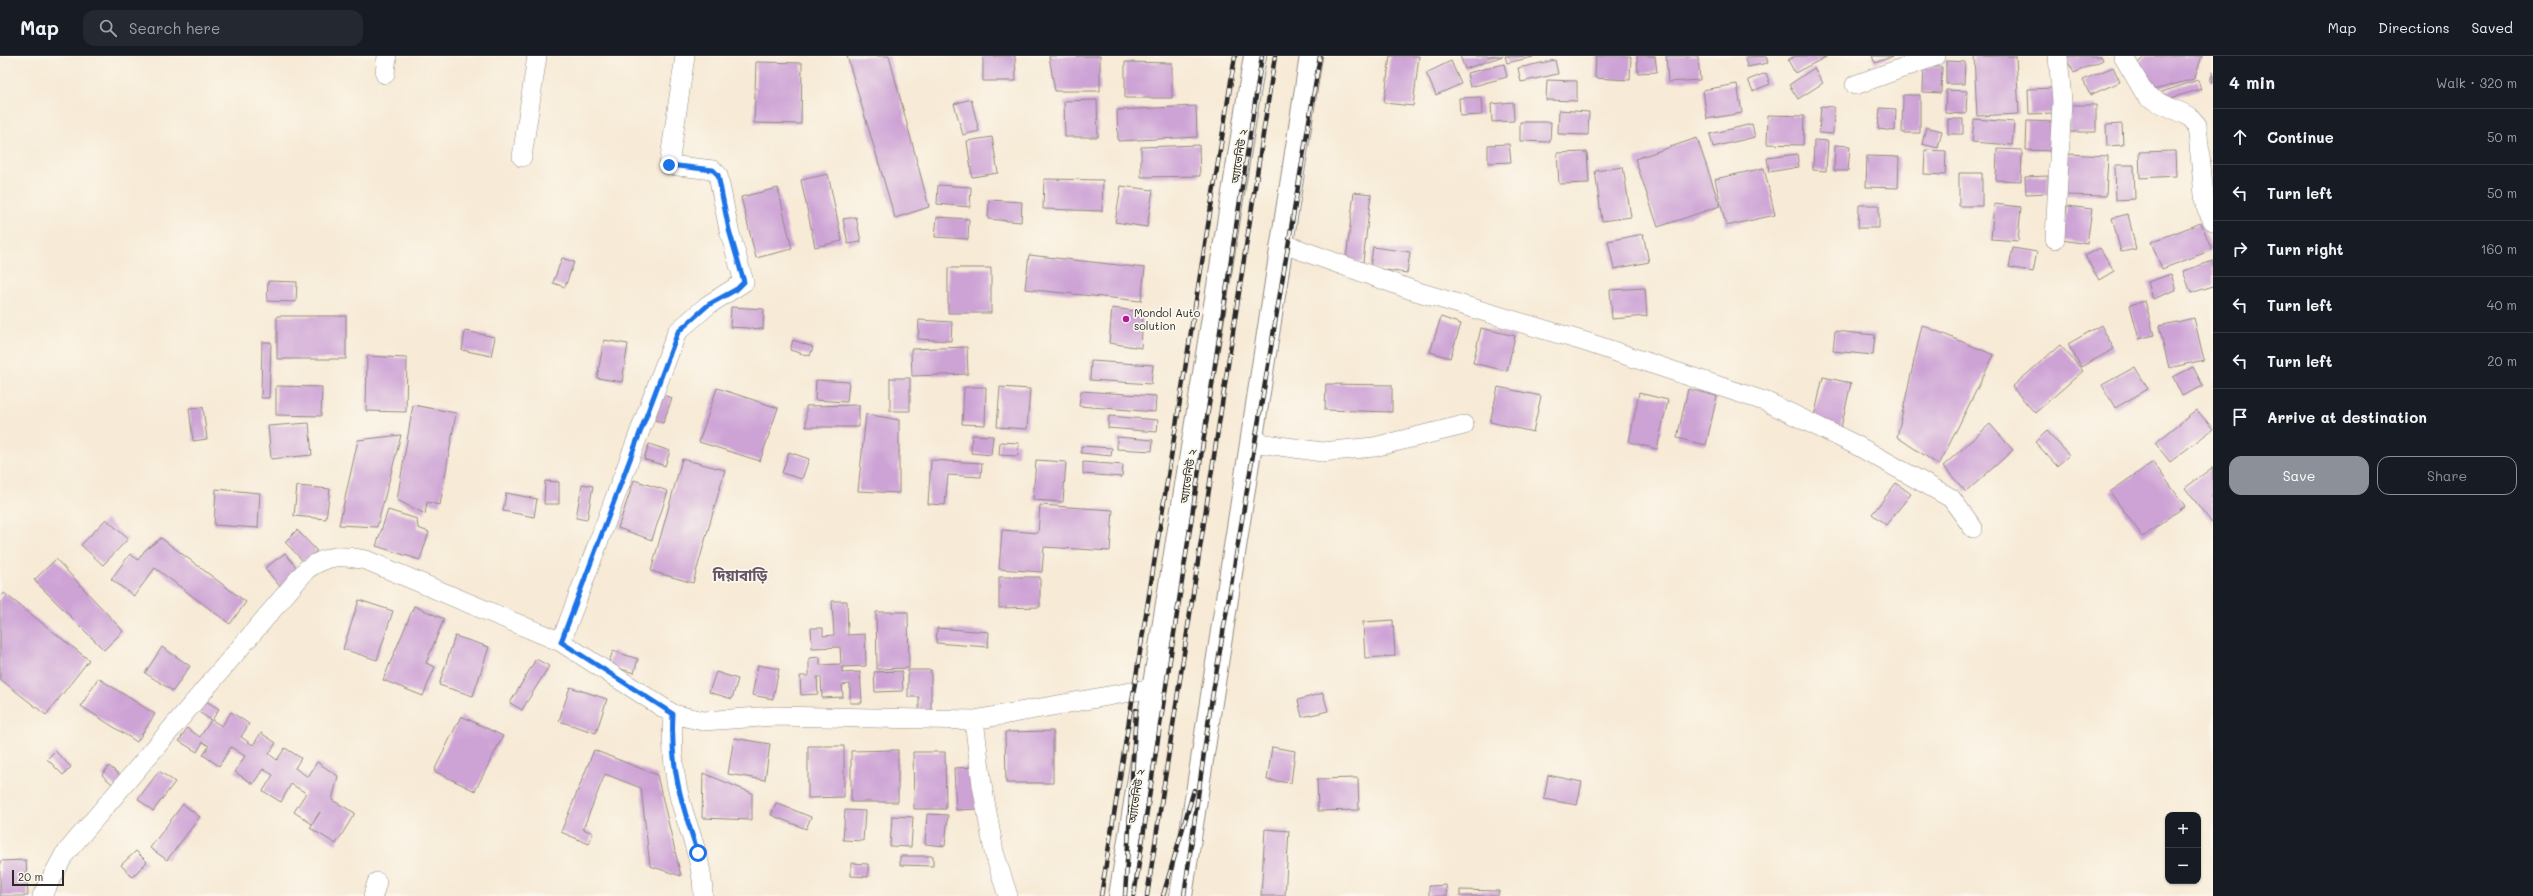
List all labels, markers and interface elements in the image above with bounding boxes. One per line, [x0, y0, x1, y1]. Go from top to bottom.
search box [83, 10, 363, 46]
text: Map [20, 15, 59, 40]
icon: search [97, 17, 119, 39]
text: Search here [129, 18, 220, 38]
text: Map [2328, 18, 2356, 37]
text: Directions [2378, 18, 2449, 37]
text: Saved [2471, 18, 2513, 37]
text: 4 min [2229, 71, 2275, 93]
text: Walk · 320 m [2436, 74, 2517, 91]
icon: ahead [2229, 126, 2251, 148]
street label: অ্যাভেনিউ ২ [1227, 127, 1250, 185]
text: Continue [2267, 127, 2334, 147]
text: 50 m [2487, 128, 2517, 145]
route end [660, 156, 678, 174]
icon: left [2229, 182, 2251, 204]
text: Turn left [2267, 183, 2332, 203]
text: 50 m [2487, 184, 2517, 201]
icon: right [2229, 238, 2251, 260]
text: Turn right [2267, 239, 2344, 259]
text: 160 m [2481, 240, 2517, 257]
icon: left [2229, 294, 2251, 316]
text: Turn left [2267, 295, 2332, 315]
text: 40 m [2487, 296, 2517, 313]
place label: Mondol Auto solution [1134, 305, 1201, 333]
marker: Mondol Auto solution [1121, 314, 1131, 324]
icon: left [2229, 350, 2251, 372]
text: Turn left [2267, 351, 2332, 371]
text: 20 m [2487, 352, 2517, 369]
icon: arrive [2229, 406, 2251, 428]
text: Arrive at destination [2267, 407, 2427, 427]
street label: অ্যাভেনিউ ২ [1176, 447, 1199, 505]
button: Save [2229, 456, 2369, 495]
button: Share [2377, 456, 2517, 495]
district label: দিয়াবাড়ি [712, 565, 767, 585]
street label: অ্যাভেনিউ ২ [1124, 767, 1147, 825]
map controls [2165, 812, 2201, 884]
button: + [2165, 812, 2201, 848]
route start [689, 844, 707, 862]
button: − [2165, 848, 2201, 884]
scale bar [12, 868, 64, 887]
text: 20 m [18, 869, 43, 884]

